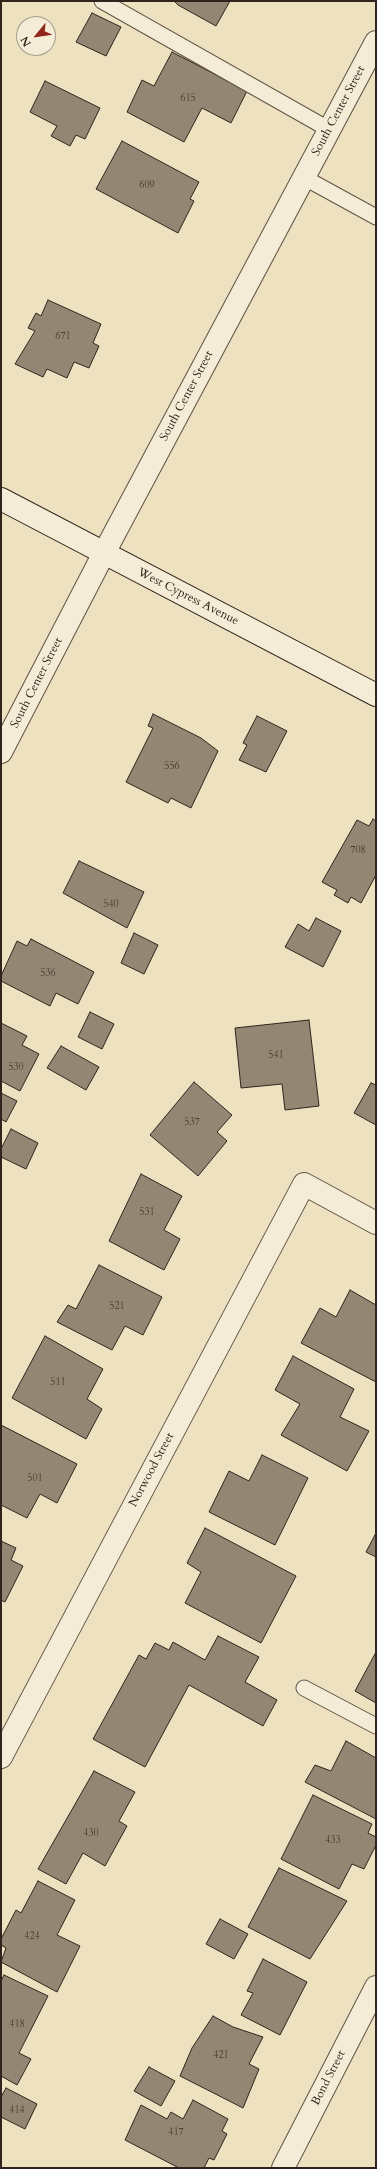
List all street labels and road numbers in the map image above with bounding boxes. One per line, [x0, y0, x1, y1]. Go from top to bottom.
street label: South Center Street [309, 64, 369, 158]
street label: South Center Street [157, 349, 217, 443]
street label: West Cypress Avenue [135, 565, 241, 629]
street label: South Center Street [8, 635, 66, 731]
street label: Norwood Street [126, 1430, 178, 1510]
street label: Bond Street [309, 2048, 349, 2108]

